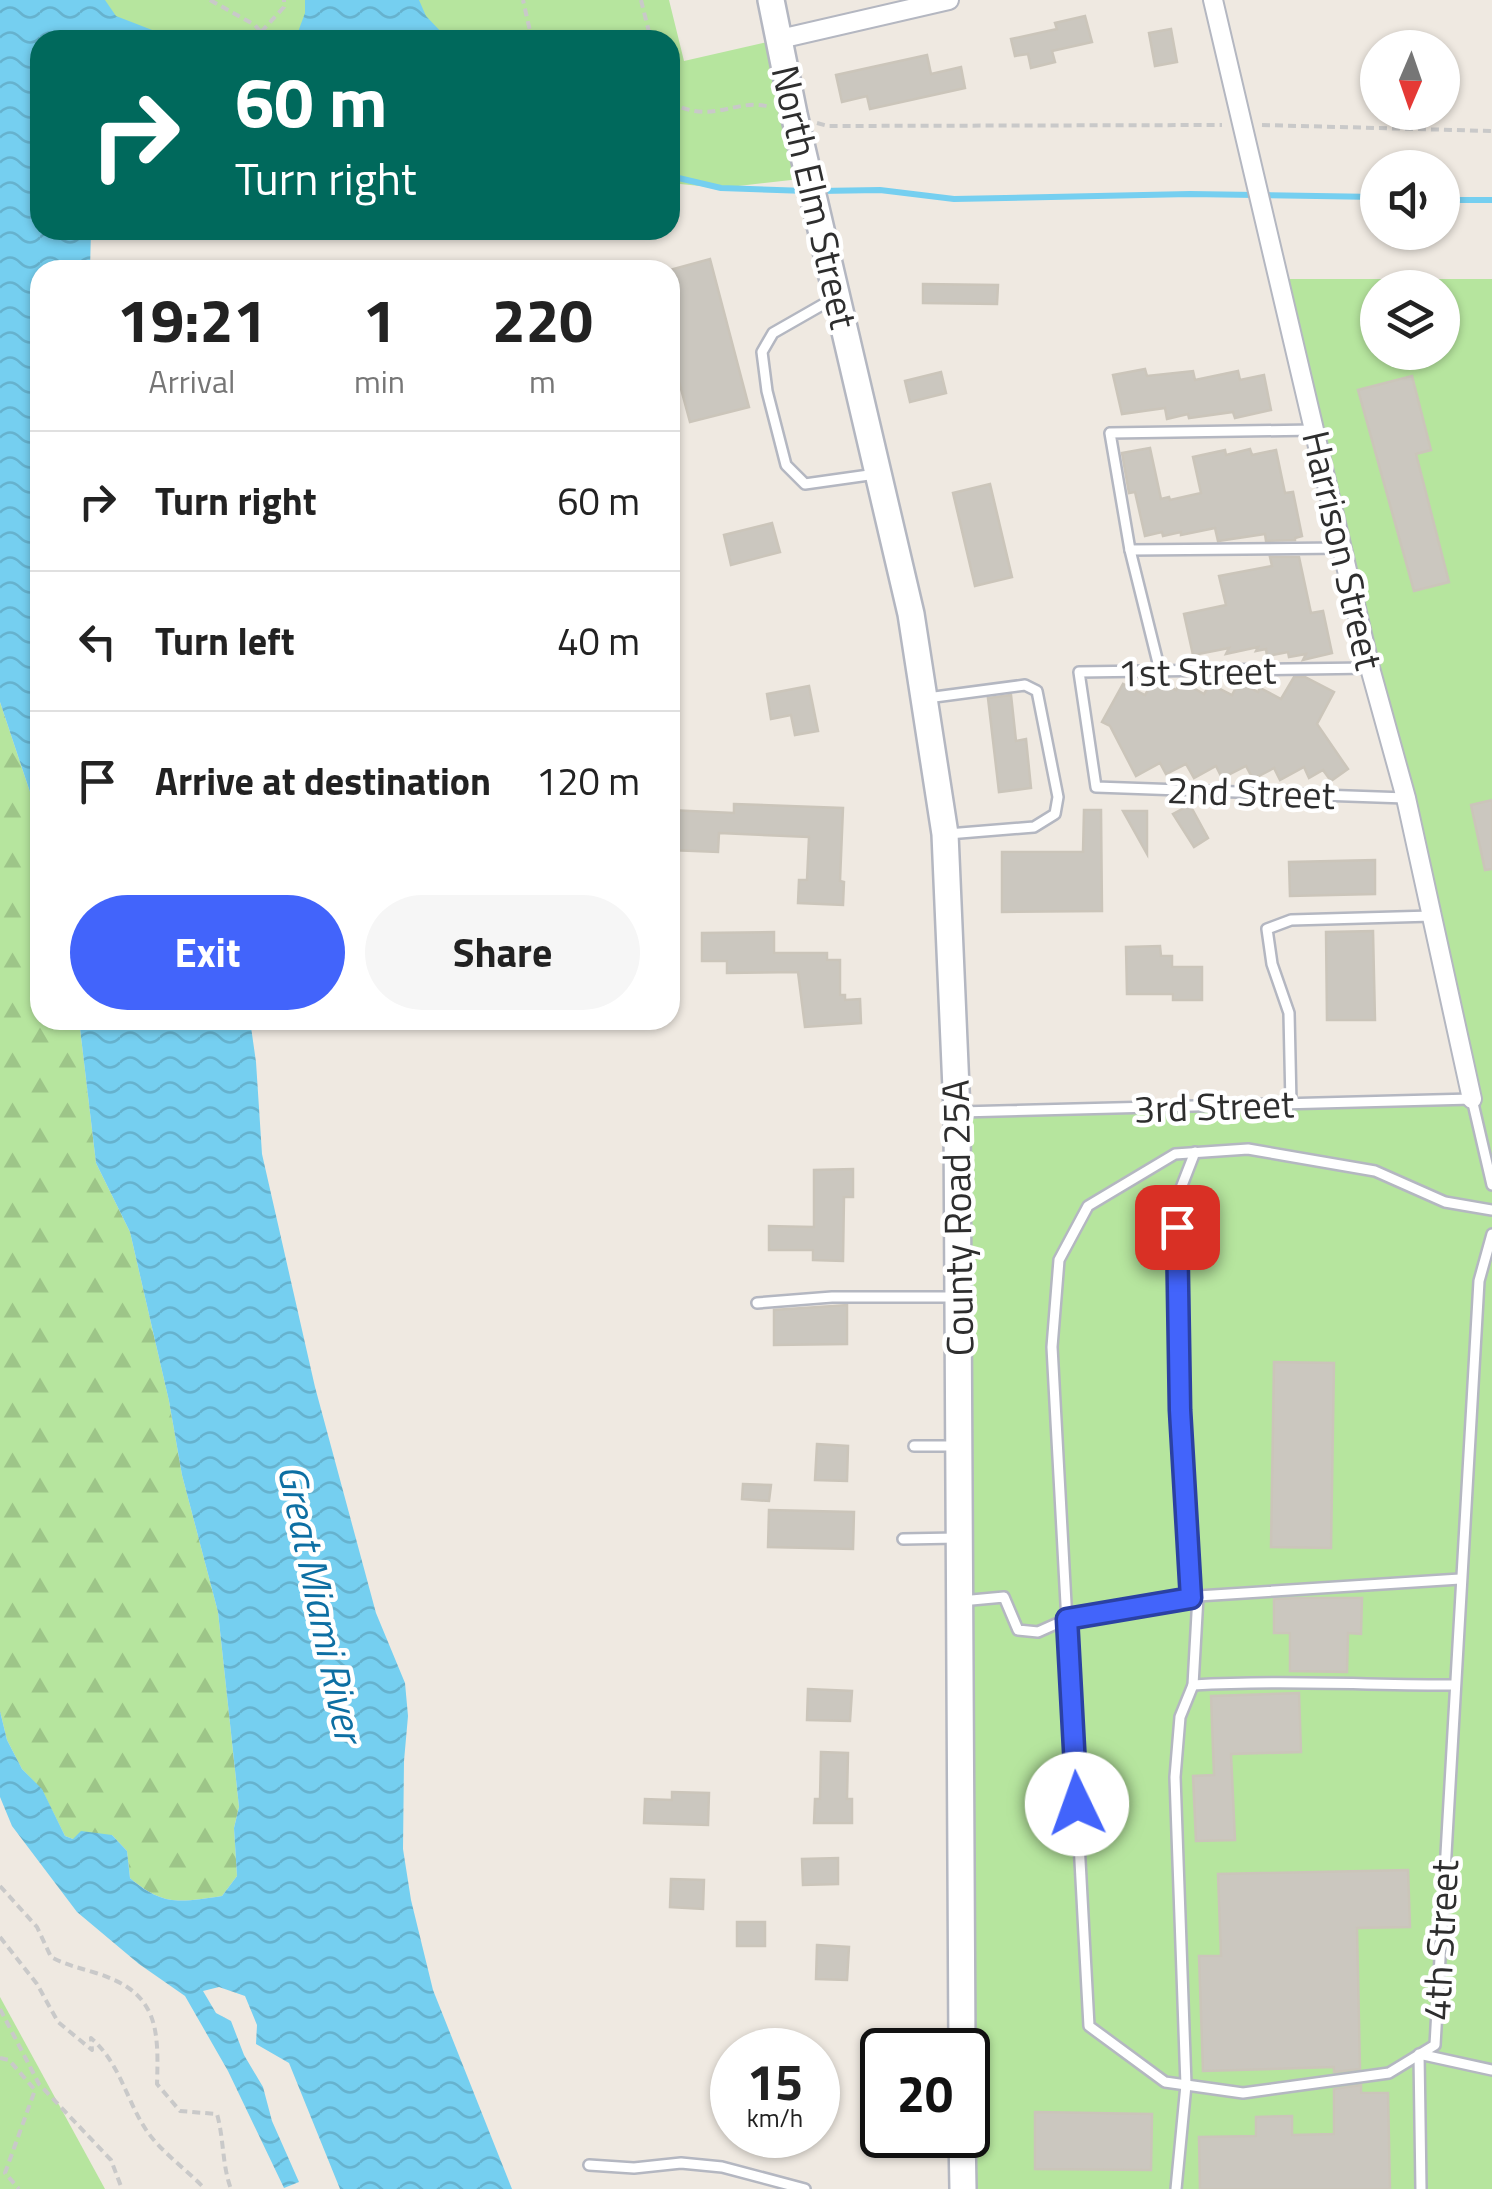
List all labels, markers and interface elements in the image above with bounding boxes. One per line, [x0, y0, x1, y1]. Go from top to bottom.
north arrow [1360, 30, 1460, 130]
map controls [1360, 30, 1460, 370]
text: 60 m [235, 48, 388, 154]
street label: North Elm Street [757, 60, 873, 334]
icon: right [70, 70, 200, 200]
text: Turn right [235, 144, 417, 212]
button: sound [1360, 150, 1460, 250]
button: layers [1360, 270, 1460, 370]
text: 19:21 [117, 274, 267, 365]
text: 1 [363, 274, 396, 365]
text: 220 [492, 274, 593, 365]
text: Arrival [149, 357, 235, 405]
text: min [354, 357, 405, 405]
text: m [529, 357, 556, 405]
street label: Harrison Street [1287, 425, 1399, 675]
text: Turn right [155, 472, 317, 530]
text: 60 m [557, 472, 640, 530]
icon: right [70, 474, 125, 529]
text: Turn left [155, 612, 295, 670]
text: 40 m [557, 612, 640, 670]
icon: left [70, 614, 125, 669]
street label: 1st Street [1117, 641, 1277, 701]
text: Arrive at destination [155, 752, 491, 810]
text: 120 m [536, 752, 640, 810]
icon: arrive [70, 754, 125, 809]
street label: 2nd Street [1166, 760, 1336, 824]
button: Exit [70, 895, 345, 1010]
button: Share [365, 895, 640, 1010]
street label: 3rd Street [1133, 1074, 1295, 1138]
street label: County Road 25A [926, 1079, 988, 1357]
pin [1135, 1185, 1220, 1270]
icon: arrive [1150, 1200, 1205, 1255]
water label: Great Miami River [262, 1459, 381, 1752]
position arrow [1025, 1752, 1129, 1856]
street label: 4th Street [1407, 1858, 1473, 2022]
speed limit sign: 20 [860, 2028, 990, 2158]
text: 15 [747, 2043, 803, 2119]
text: km/h [747, 2099, 803, 2137]

